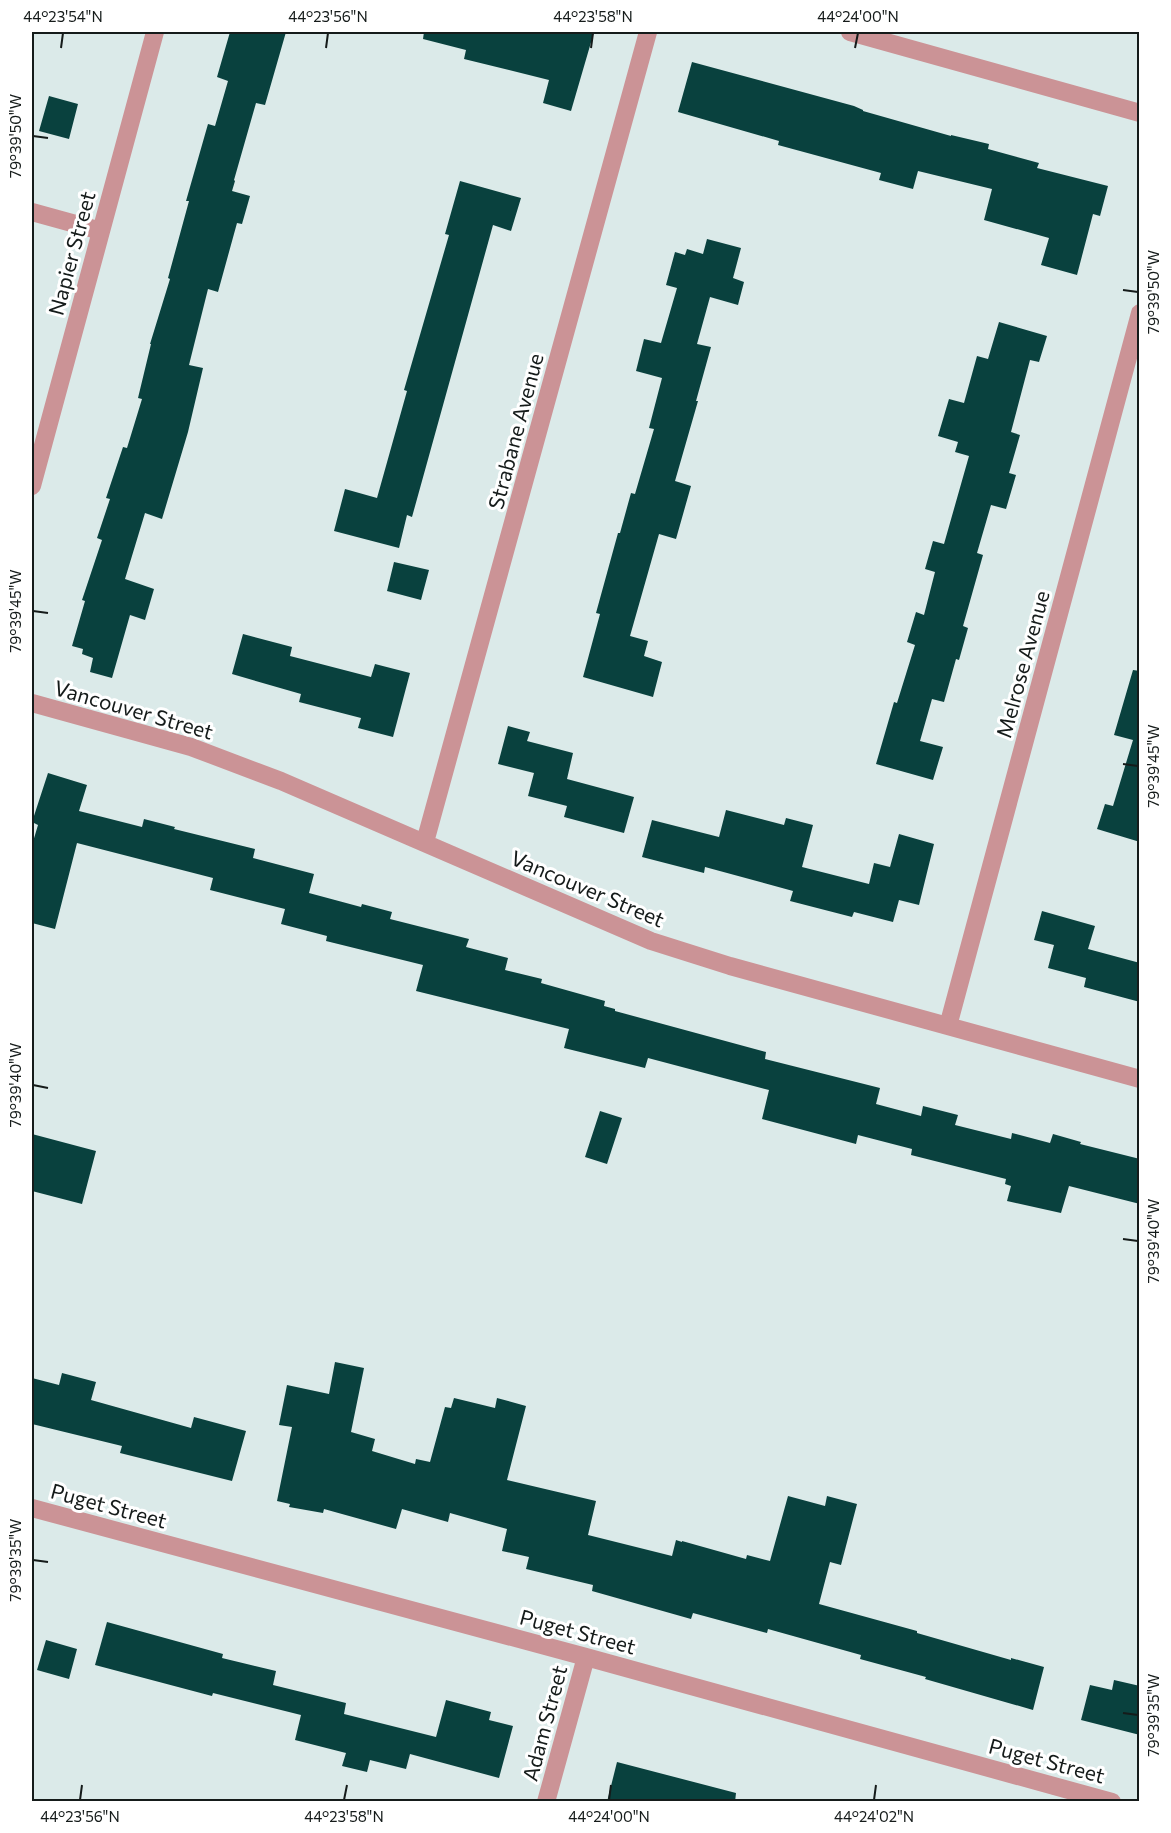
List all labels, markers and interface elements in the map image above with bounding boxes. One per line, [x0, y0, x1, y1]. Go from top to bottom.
text: 44°23'54"N [23, 7, 103, 25]
text: 44°23'56"N [288, 7, 368, 25]
text: 44°23'58"N [553, 7, 633, 25]
text: 44°24'00"N [817, 7, 899, 25]
text: 79°39'50"W [6, 94, 24, 178]
street label: Napier Street [42, 188, 100, 318]
text: 79°39'50"W [1144, 250, 1162, 334]
street label: Strabane Avenue [482, 350, 548, 512]
text: 79°39'45"W [6, 569, 24, 653]
street label: Melrose Avenue [990, 588, 1054, 740]
street label: Vancouver Street [52, 674, 216, 744]
text: 79°39'45"W [1144, 724, 1162, 808]
street label: Vancouver Street [508, 844, 668, 932]
text: 79°39'40"W [6, 1043, 24, 1127]
text: 79°39'40"W [1144, 1199, 1162, 1283]
street label: Puget Street [48, 1478, 170, 1532]
text: 79°39'35"W [6, 1519, 24, 1601]
street label: Puget Street [517, 1604, 639, 1658]
street label: Adam Street [517, 1662, 571, 1784]
text: 79°39'35"W [1144, 1674, 1162, 1756]
street label: Puget Street [986, 1733, 1108, 1787]
text: 44°23'56"N [40, 1807, 120, 1825]
text: 44°23'58"N [304, 1807, 384, 1825]
text: 44°24'00"N [568, 1807, 650, 1825]
text: 44°24'02"N [834, 1807, 914, 1825]

